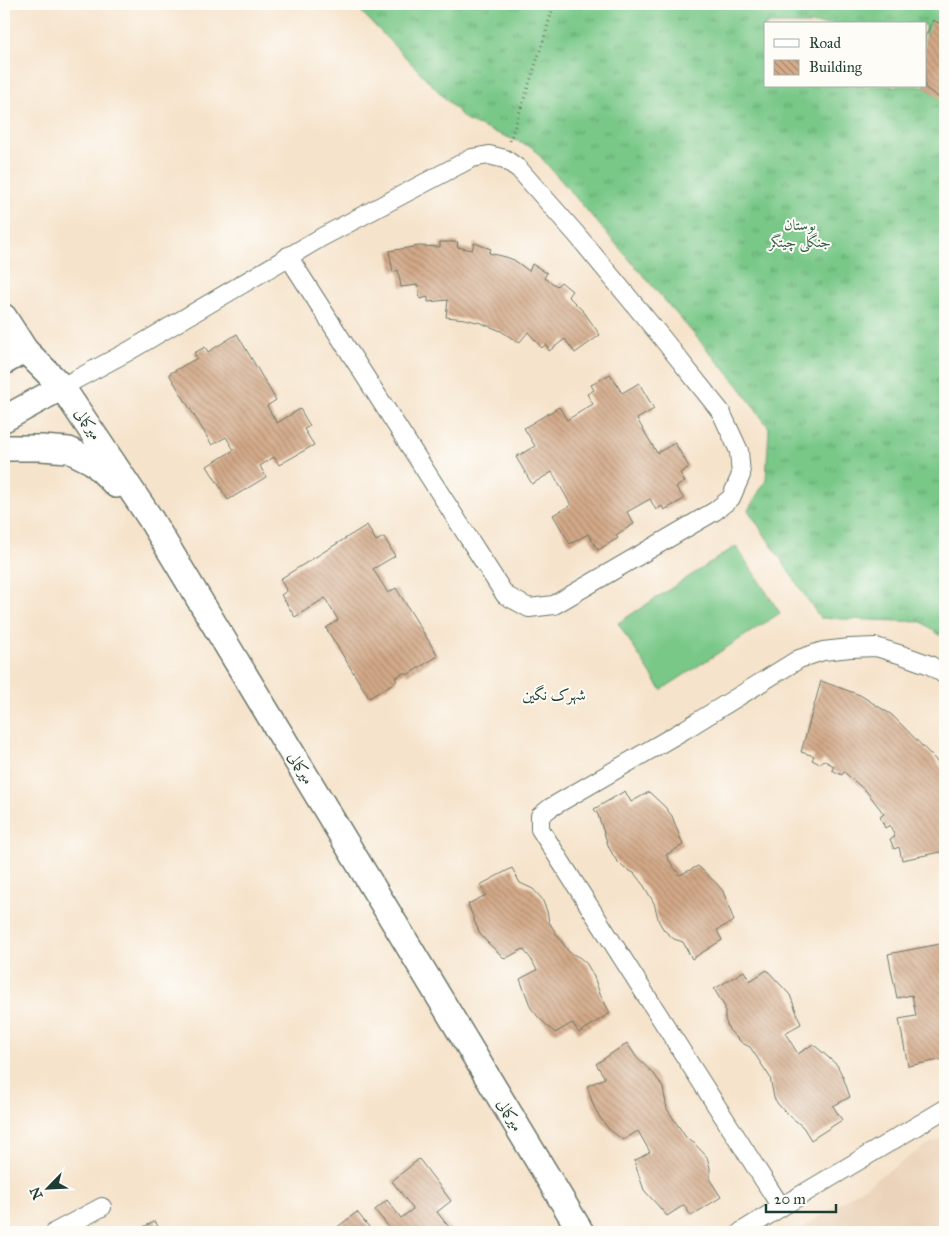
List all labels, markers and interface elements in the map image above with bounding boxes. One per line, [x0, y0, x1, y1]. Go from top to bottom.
legend [764, 22, 926, 88]
text: Road [809, 34, 841, 52]
text: Building [809, 58, 863, 76]
park label: بوستان جنگلی چیتگر [767, 216, 831, 253]
street label: میرکمالی [71, 405, 105, 443]
district label: شهرک نگین [522, 684, 586, 705]
street label: میرکمالی [284, 749, 318, 787]
street label: میرکمالی [493, 1096, 527, 1134]
north arrow [22, 1164, 72, 1214]
scale bar [766, 1181, 836, 1213]
text: N [26, 1184, 47, 1202]
text: 20 m [774, 1190, 806, 1208]

